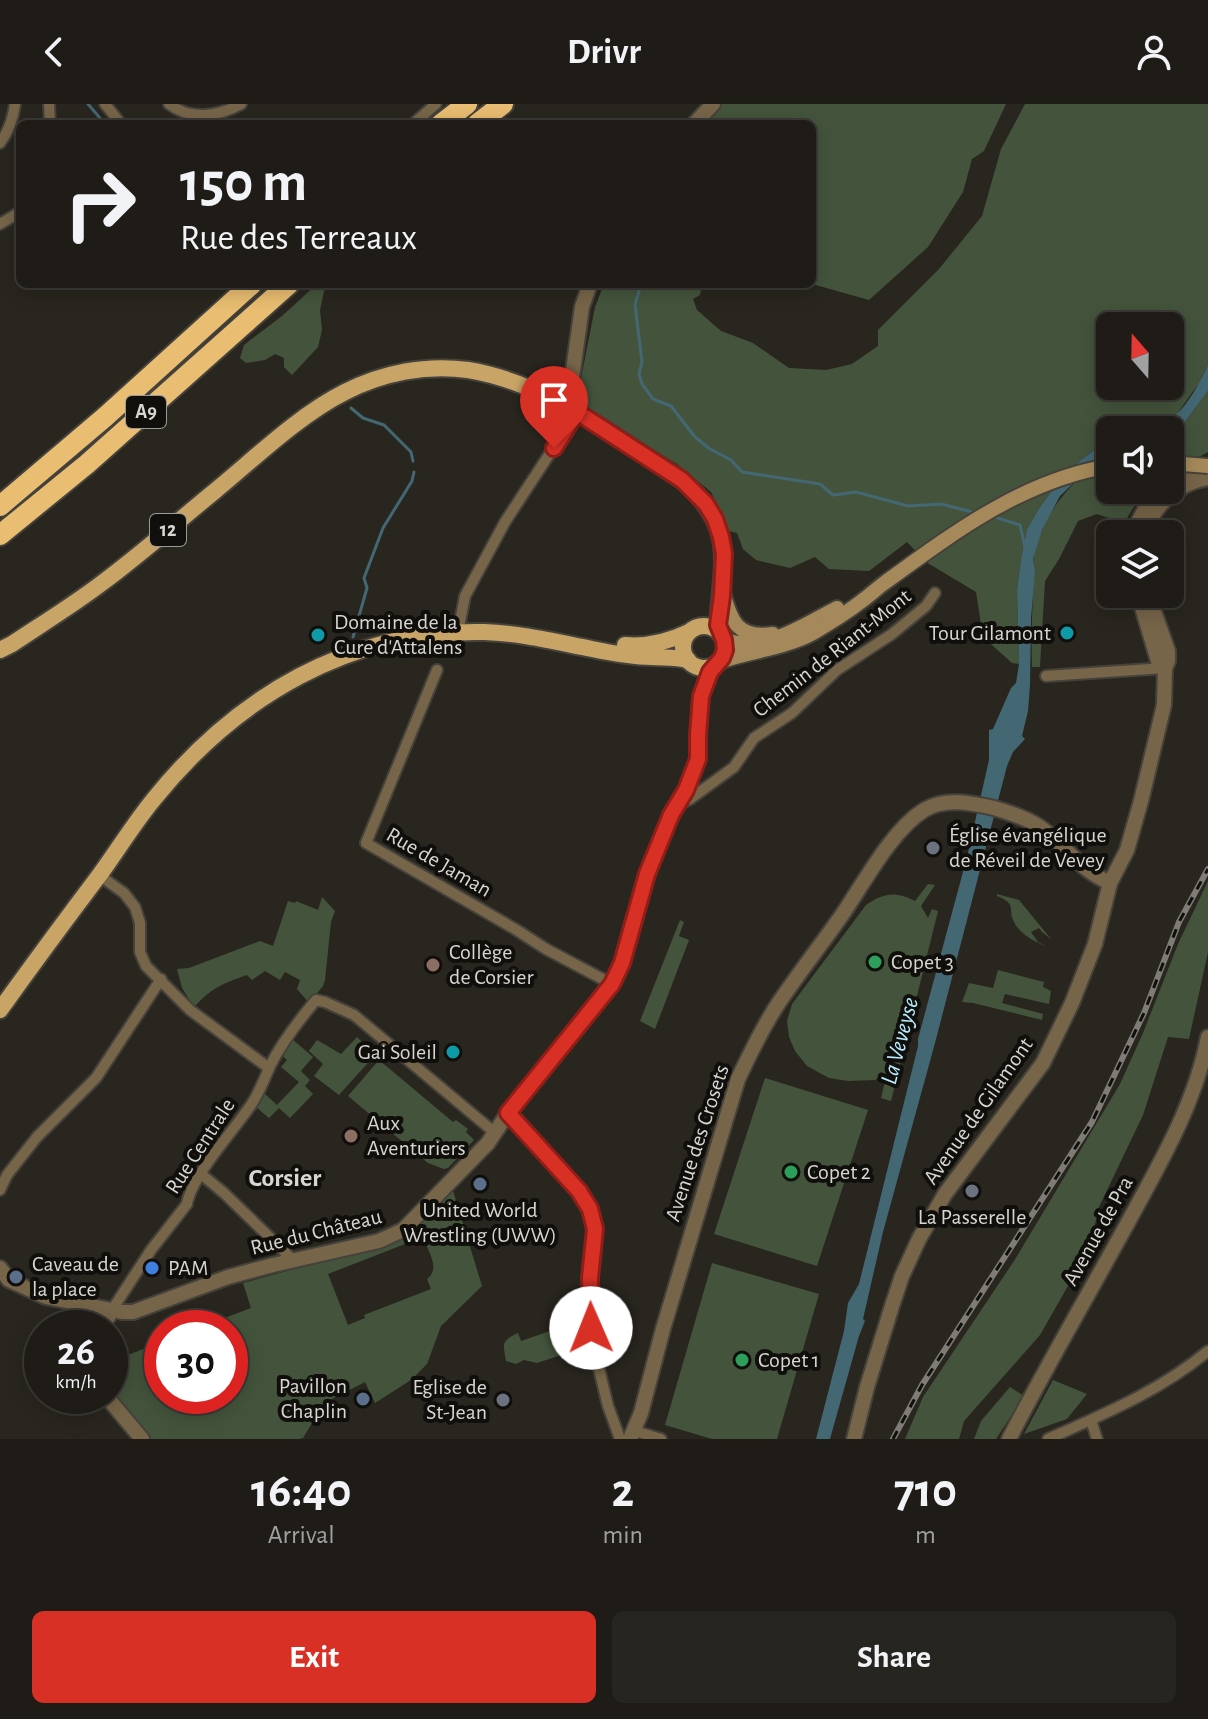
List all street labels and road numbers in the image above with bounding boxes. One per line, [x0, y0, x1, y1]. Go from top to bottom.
road number: A9 [126, 396, 166, 428]
road number: 12 [150, 514, 186, 546]
street label: Chemin de Riant-Mont [749, 585, 915, 721]
street label: Rue de Jaman [383, 823, 495, 901]
street label: Avenue de Gilamont [919, 1034, 1037, 1188]
street label: Avenue des Crosets [661, 1062, 733, 1224]
street label: Rue Centrale [161, 1094, 239, 1198]
street label: Avenue de Pra [1059, 1173, 1137, 1289]
street label: Rue du Château [248, 1205, 384, 1259]

